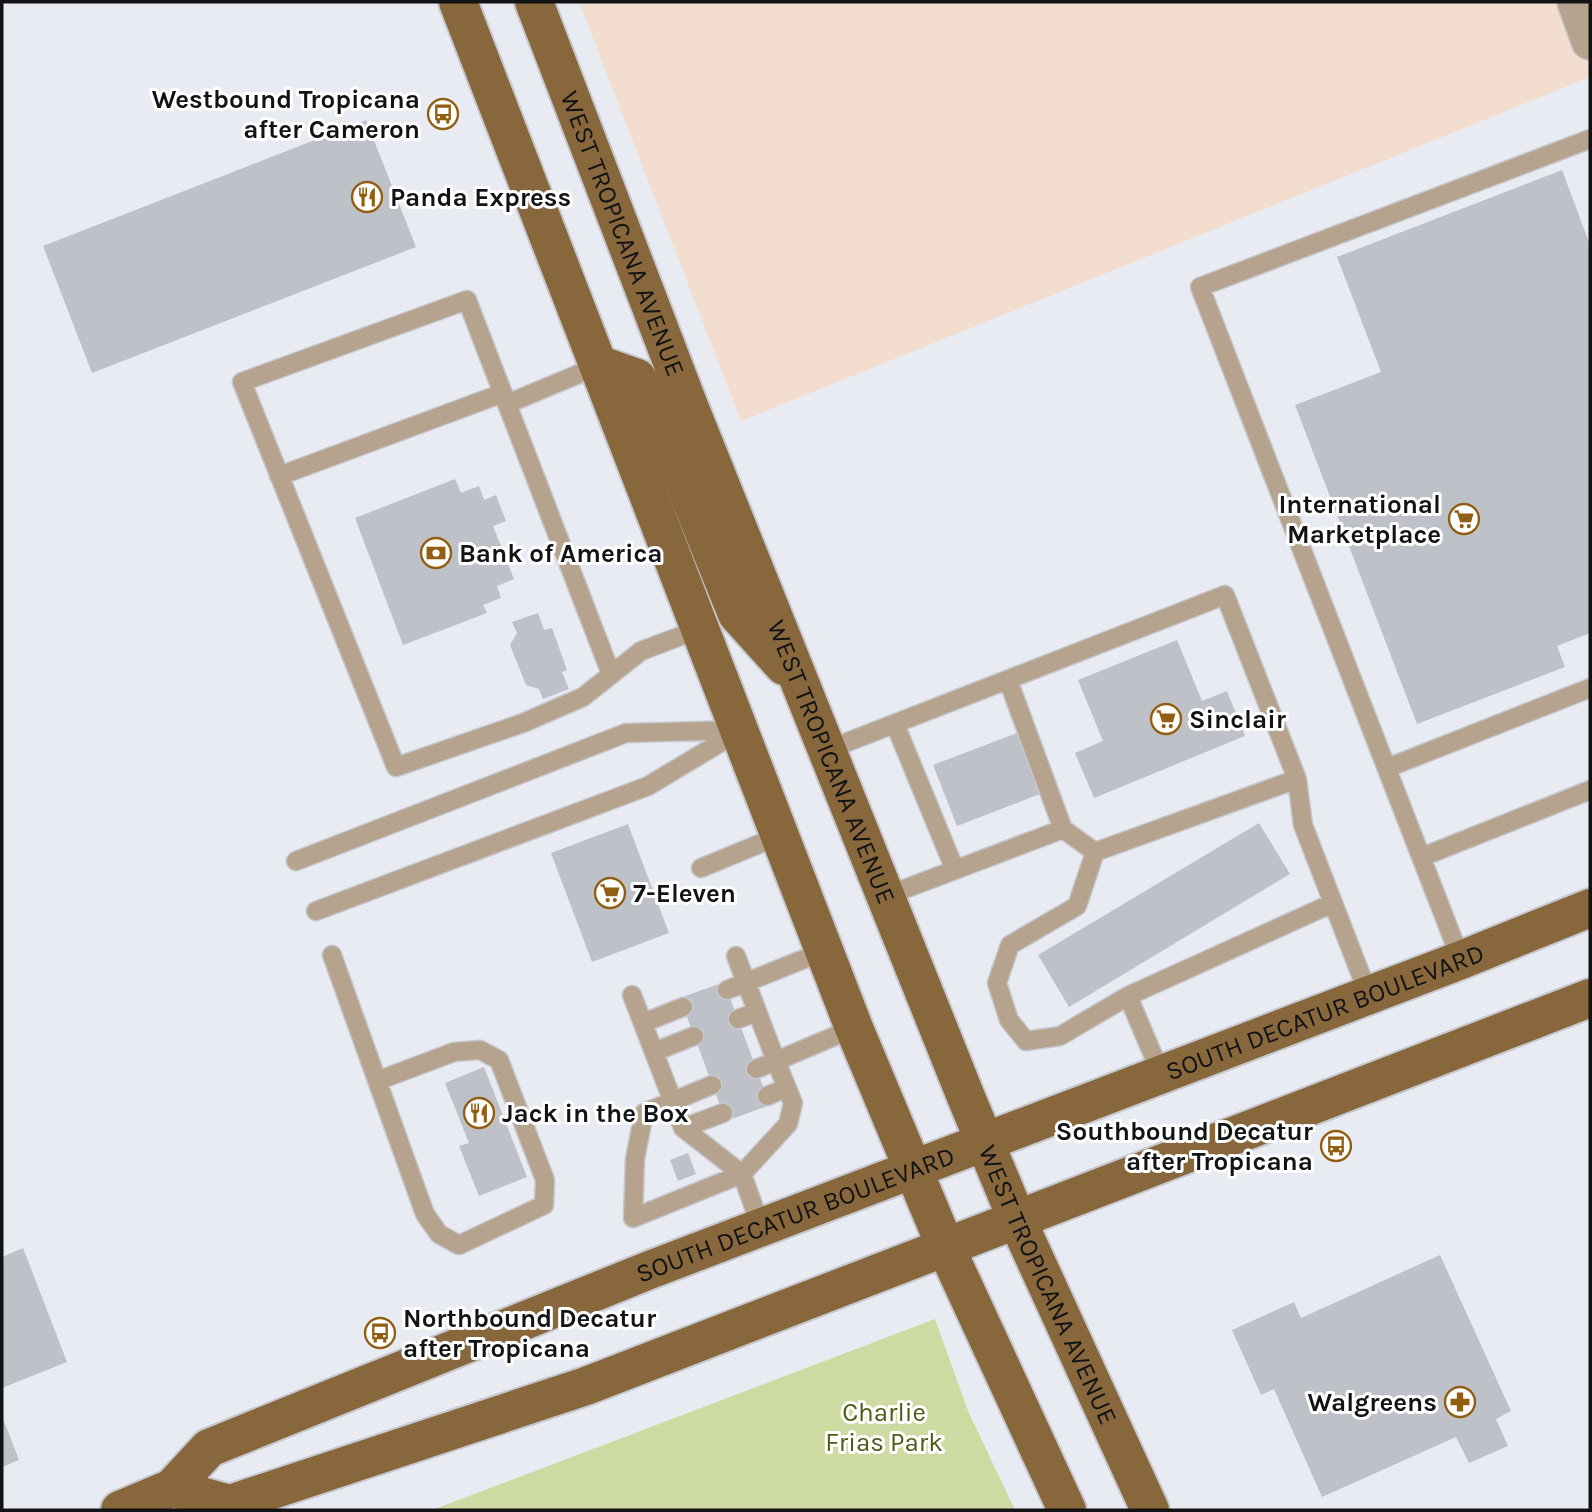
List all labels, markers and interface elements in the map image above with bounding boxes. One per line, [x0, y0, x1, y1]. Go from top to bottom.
place label: Westbound Tropicana after Cameron [152, 84, 420, 145]
street label: WEST TROPICANA AVENUE [554, 87, 692, 381]
bus stop icon: Westbound Tropicana after Cameron [426, 97, 460, 131]
restaurant icon: Panda Express [350, 180, 384, 214]
place label: Panda Express [390, 182, 571, 213]
place label: International Marketplace [1278, 489, 1441, 550]
supermarket icon: International Marketplace [1447, 502, 1481, 536]
bank icon: Bank of America [419, 536, 453, 570]
place label: Bank of America [459, 538, 663, 569]
street label: WEST TROPICANA AVENUE [761, 615, 902, 908]
supermarket icon: Sinclair [1149, 702, 1183, 736]
place label: Sinclair [1189, 704, 1287, 735]
supermarket icon: 7-Eleven [593, 876, 627, 910]
place label: 7-Eleven [633, 878, 736, 909]
street label: SOUTH DECATUR BOULEVARD [1161, 937, 1489, 1087]
restaurant icon: Jack in the Box [462, 1096, 496, 1130]
place label: Jack in the Box [502, 1098, 689, 1129]
place label: Southbound Decatur after Tropicana [1056, 1116, 1314, 1177]
bus stop icon: Southbound Decatur after Tropicana [1319, 1129, 1353, 1163]
street label: SOUTH DECATUR BOULEVARD [631, 1139, 959, 1289]
street label: WEST TROPICANA AVENUE [972, 1140, 1124, 1429]
place label: Northbound Decatur after Tropicana [403, 1303, 657, 1364]
bus stop icon: Northbound Decatur after Tropicana [363, 1316, 397, 1350]
pharmacy icon: Walgreens [1443, 1385, 1477, 1419]
place label: Walgreens [1307, 1387, 1437, 1418]
park label: Charlie Frias Park [825, 1397, 943, 1458]

